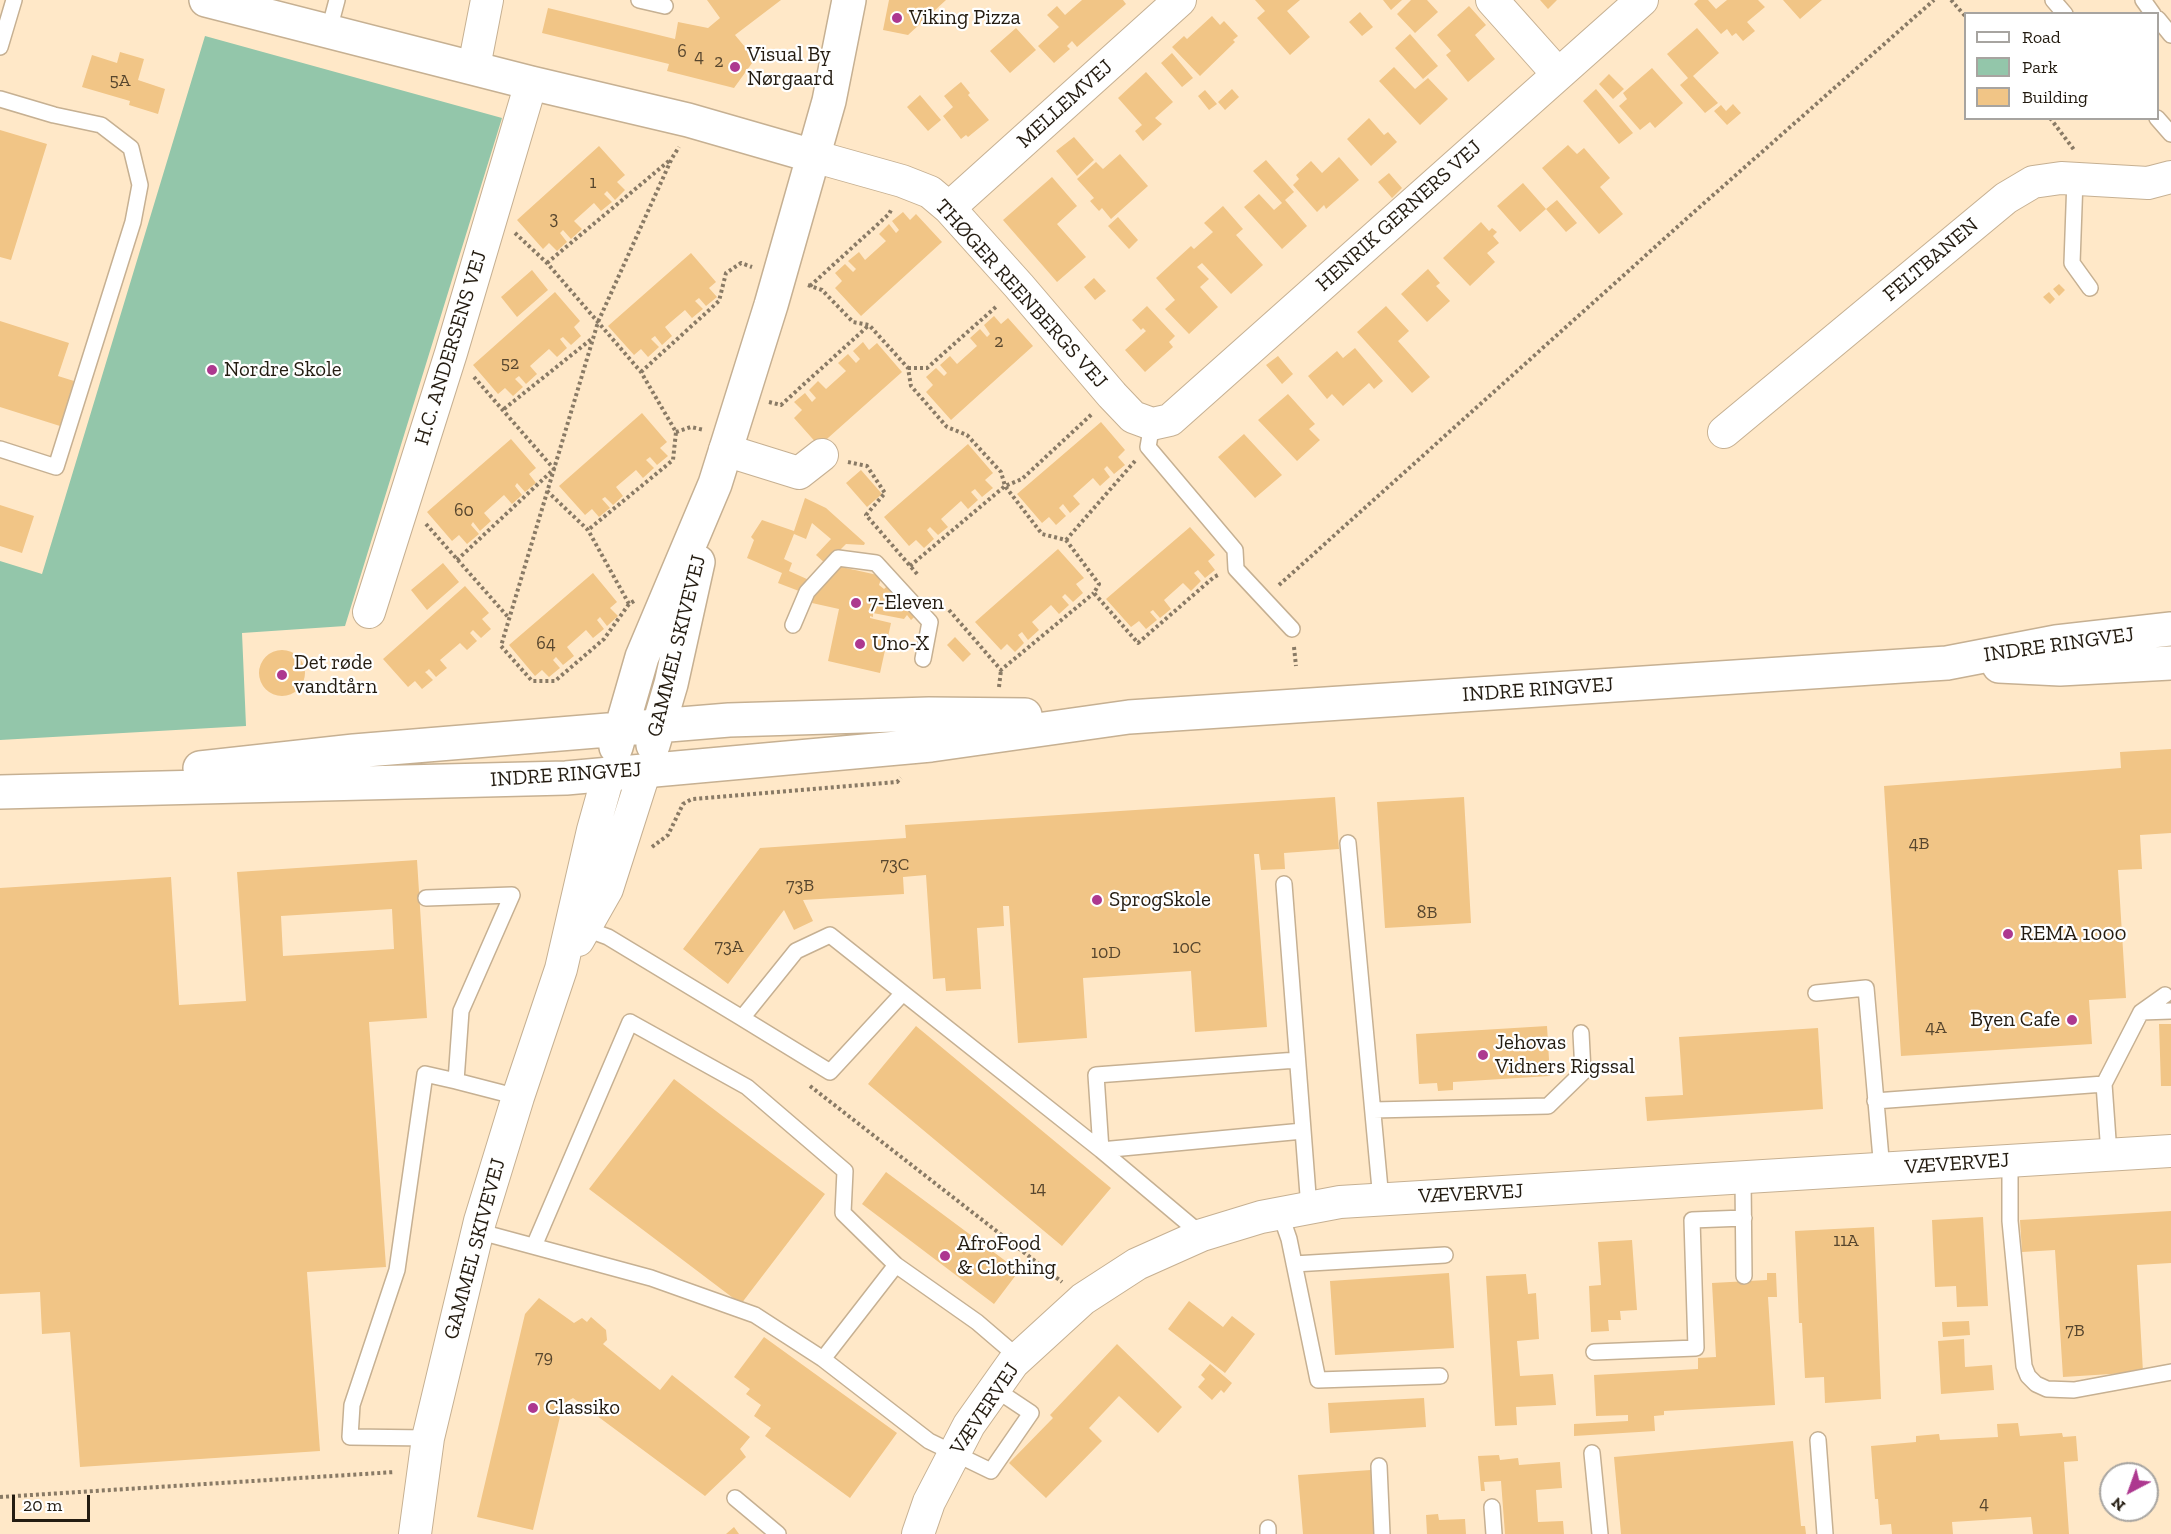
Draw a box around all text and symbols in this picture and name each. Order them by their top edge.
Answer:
place label: Viking Pizza [909,5,1021,31]
marker: Viking Pizza [890,11,904,25]
legend [1964,12,2159,120]
text: Road [2022,26,2061,48]
house number: 6 [677,41,687,63]
place label: Visual By Nørgaard [747,42,834,92]
house number: 4 [694,46,704,68]
house number: 2 [714,51,724,73]
street label: MELLEMVEJ [1012,54,1118,154]
text: Park [2022,56,2058,78]
marker: Visual By Nørgaard [728,60,742,74]
house number: 5A [110,70,130,92]
text: Building [2022,86,2088,108]
street label: HENRIK GERNERS VEJ [1311,135,1487,297]
house number: 1 [590,172,596,194]
street label: THØGER REENBERGS VEJ [929,194,1113,394]
house number: 3 [550,208,558,230]
street label: FELTBANEN [1878,213,1984,307]
street label: H.C. ANDERSENS VEJ [409,248,493,448]
house number: 2 [994,331,1004,353]
house number: 52 [501,353,519,375]
place label: Nordre Skole [224,357,342,383]
marker: Nordre Skole [205,363,219,377]
house number: 60 [454,500,474,522]
street label: GAMMEL SKIVEVEJ [642,552,712,740]
place label: 7-Eleven [868,590,944,616]
marker: 7-Eleven [849,596,863,610]
street label: INDRE RINGVEJ [1982,622,2136,668]
place label: Uno-X [872,631,929,657]
house number: 64 [536,633,556,655]
marker: Uno-X [853,637,867,651]
place label: Det røde vandtårn [294,650,377,700]
marker: Det røde vandtårn [275,668,289,682]
street label: INDRE RINGVEJ [1462,672,1614,708]
street label: INDRE RINGVEJ [490,757,642,793]
house number: 4B [1909,833,1929,855]
house number: 73C [881,854,909,876]
house number: 73B [786,875,814,897]
place label: SprogSkole [1109,887,1211,913]
marker: SprogSkole [1090,893,1104,907]
house number: 8B [1417,902,1437,924]
place label: REMA 1000 [2020,921,2127,947]
marker: REMA 1000 [2001,927,2015,941]
house number: 73A [715,936,743,958]
house number: 10C [1173,937,1201,959]
house number: 10D [1091,942,1121,964]
place label: Byen Cafe [1970,1007,2060,1033]
marker: Byen Cafe [2065,1013,2079,1027]
house number: 4A [1925,1017,1947,1039]
place label: Jehovas Vidners Rigssal [1495,1030,1635,1080]
marker: Jehovas Vidners Rigssal [1476,1048,1490,1062]
street label: VÆVERVEJ [1904,1148,2010,1180]
street label: GAMMEL SKIVEVEJ [439,1156,511,1342]
house number: 14 [1030,1178,1046,1200]
street label: VÆVERVEJ [1418,1179,1524,1209]
house number: 11A [1833,1230,1859,1252]
place label: AfroFood & Clothing [957,1231,1056,1281]
marker: AfroFood & Clothing [938,1249,952,1263]
house number: 7B [2065,1320,2085,1342]
house number: 79 [535,1347,553,1369]
street label: VÆVERVEJ [945,1358,1025,1460]
place label: Classiko [545,1395,620,1421]
marker: Classiko [526,1401,540,1415]
north arrow [2099,1462,2159,1522]
scale bar [15,1483,93,1521]
house number: 4 [1979,1493,1989,1515]
text: N [2107,1493,2129,1516]
text: 20 m [23,1494,62,1516]

